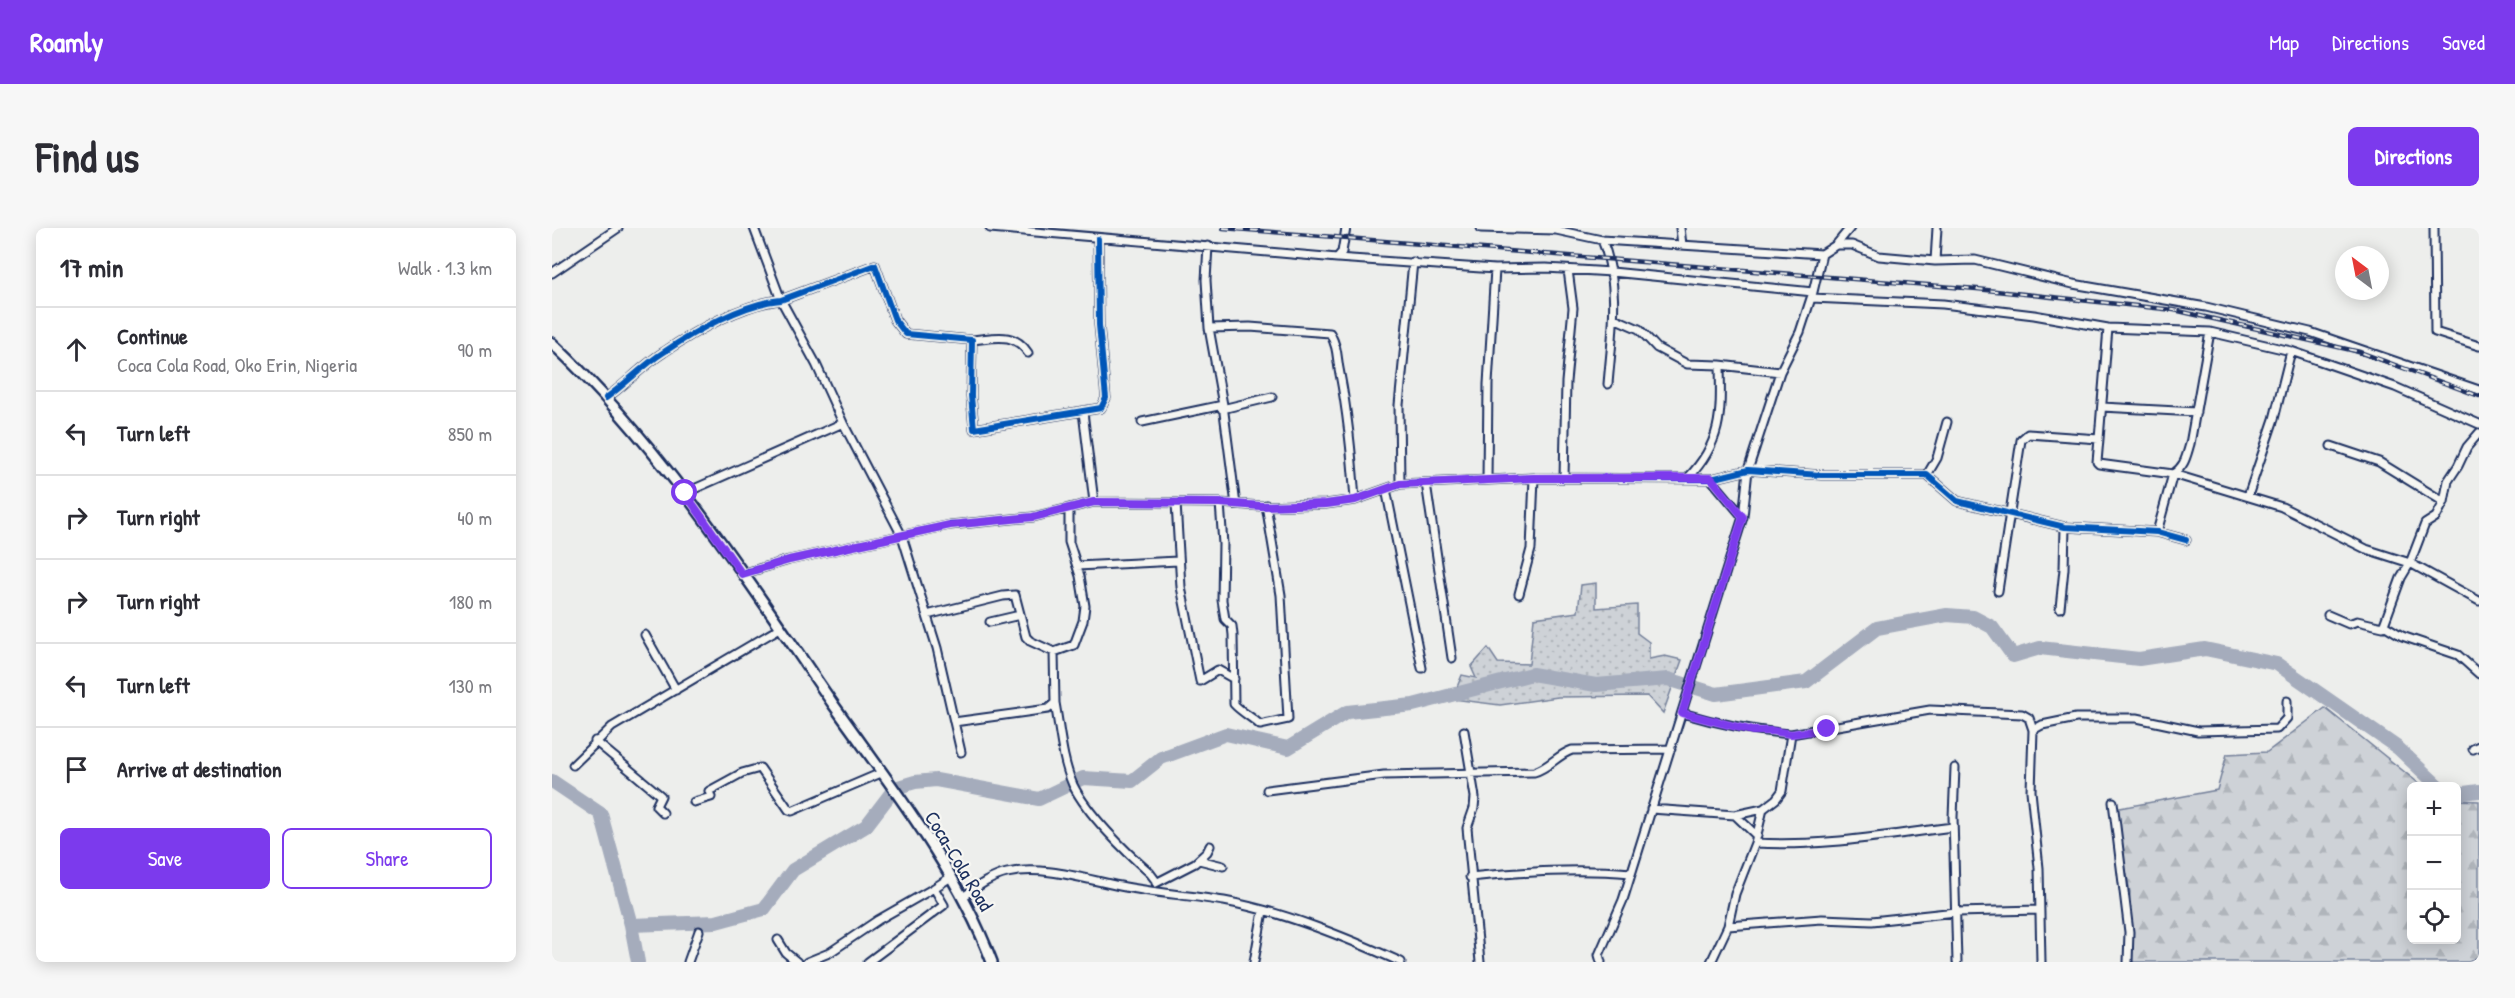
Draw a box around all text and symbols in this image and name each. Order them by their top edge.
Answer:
text: Roamly [30,23,103,61]
text: Map [2269,28,2299,57]
text: Directions [2332,28,2409,57]
text: Saved [2442,28,2485,57]
button: Directions [2348,127,2479,186]
text: Find us [36,128,139,185]
north arrow [2335,246,2389,300]
text: 17 min [60,250,124,285]
text: Walk · 1.3 km [398,254,492,281]
text: Continue [117,321,188,351]
icon: ahead [60,333,93,366]
text: 90 m [458,336,492,363]
text: Coca Cola Road, Oko Erin, Nigeria [117,351,357,378]
icon: left [60,417,93,450]
text: Turn left [117,418,190,448]
text: 850 m [448,420,492,447]
route start [671,479,697,505]
icon: right [60,501,93,534]
text: Turn right [117,502,200,532]
text: 40 m [457,504,492,531]
icon: right [60,585,93,618]
text: Turn right [117,586,200,616]
text: 180 m [449,588,492,615]
icon: left [60,669,93,702]
text: Turn left [117,670,190,700]
text: 130 m [449,672,492,699]
route end [1813,715,1839,741]
icon: arrive [60,753,93,786]
text: Arrive at destination [117,754,282,784]
map controls [2407,782,2461,944]
button: + [2407,782,2461,836]
street label: Coca-Cola Road [919,806,1000,916]
button: Save [60,828,270,889]
button: Share [282,828,492,889]
button: − [2407,836,2461,890]
button: locate [2407,890,2461,944]

